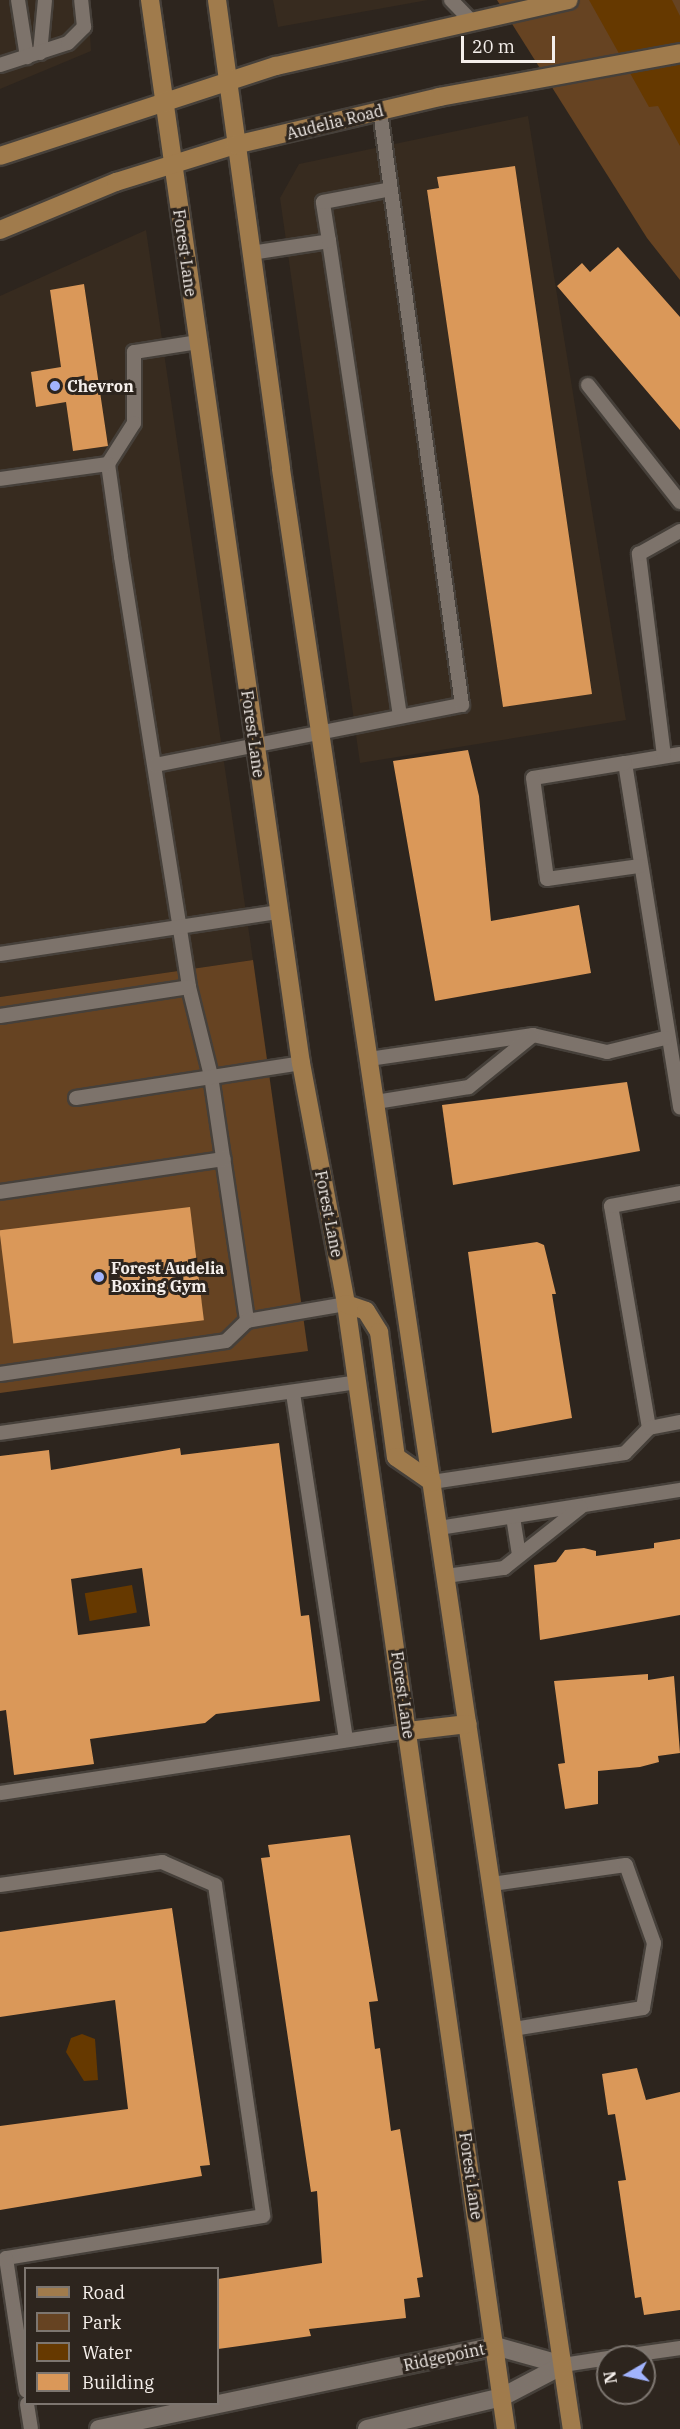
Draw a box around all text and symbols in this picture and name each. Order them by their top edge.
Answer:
scale bar [464,24,558,62]
text: 20 m [472,35,515,58]
street label: Audelia Road [284,101,386,143]
street label: Forest Lane [169,208,201,298]
place label: Chevron [67,376,134,396]
marker: Chevron [48,379,62,393]
street label: Forest Lane [237,689,269,779]
street label: Forest Lane [311,1169,347,1259]
place label: Forest Audelia Boxing Gym [111,1258,224,1296]
marker: Forest Audelia Boxing Gym [92,1270,106,1284]
street label: Forest Lane [387,1650,419,1740]
street label: Forest Lane [455,2131,487,2221]
legend [24,2267,219,2405]
text: Road [82,2281,125,2304]
text: Park [82,2311,121,2334]
street label: Ridgepoint [402,2339,486,2375]
text: Water [82,2341,132,2364]
north arrow [596,2345,656,2405]
text: N [599,2370,621,2385]
text: Building [82,2371,154,2394]

